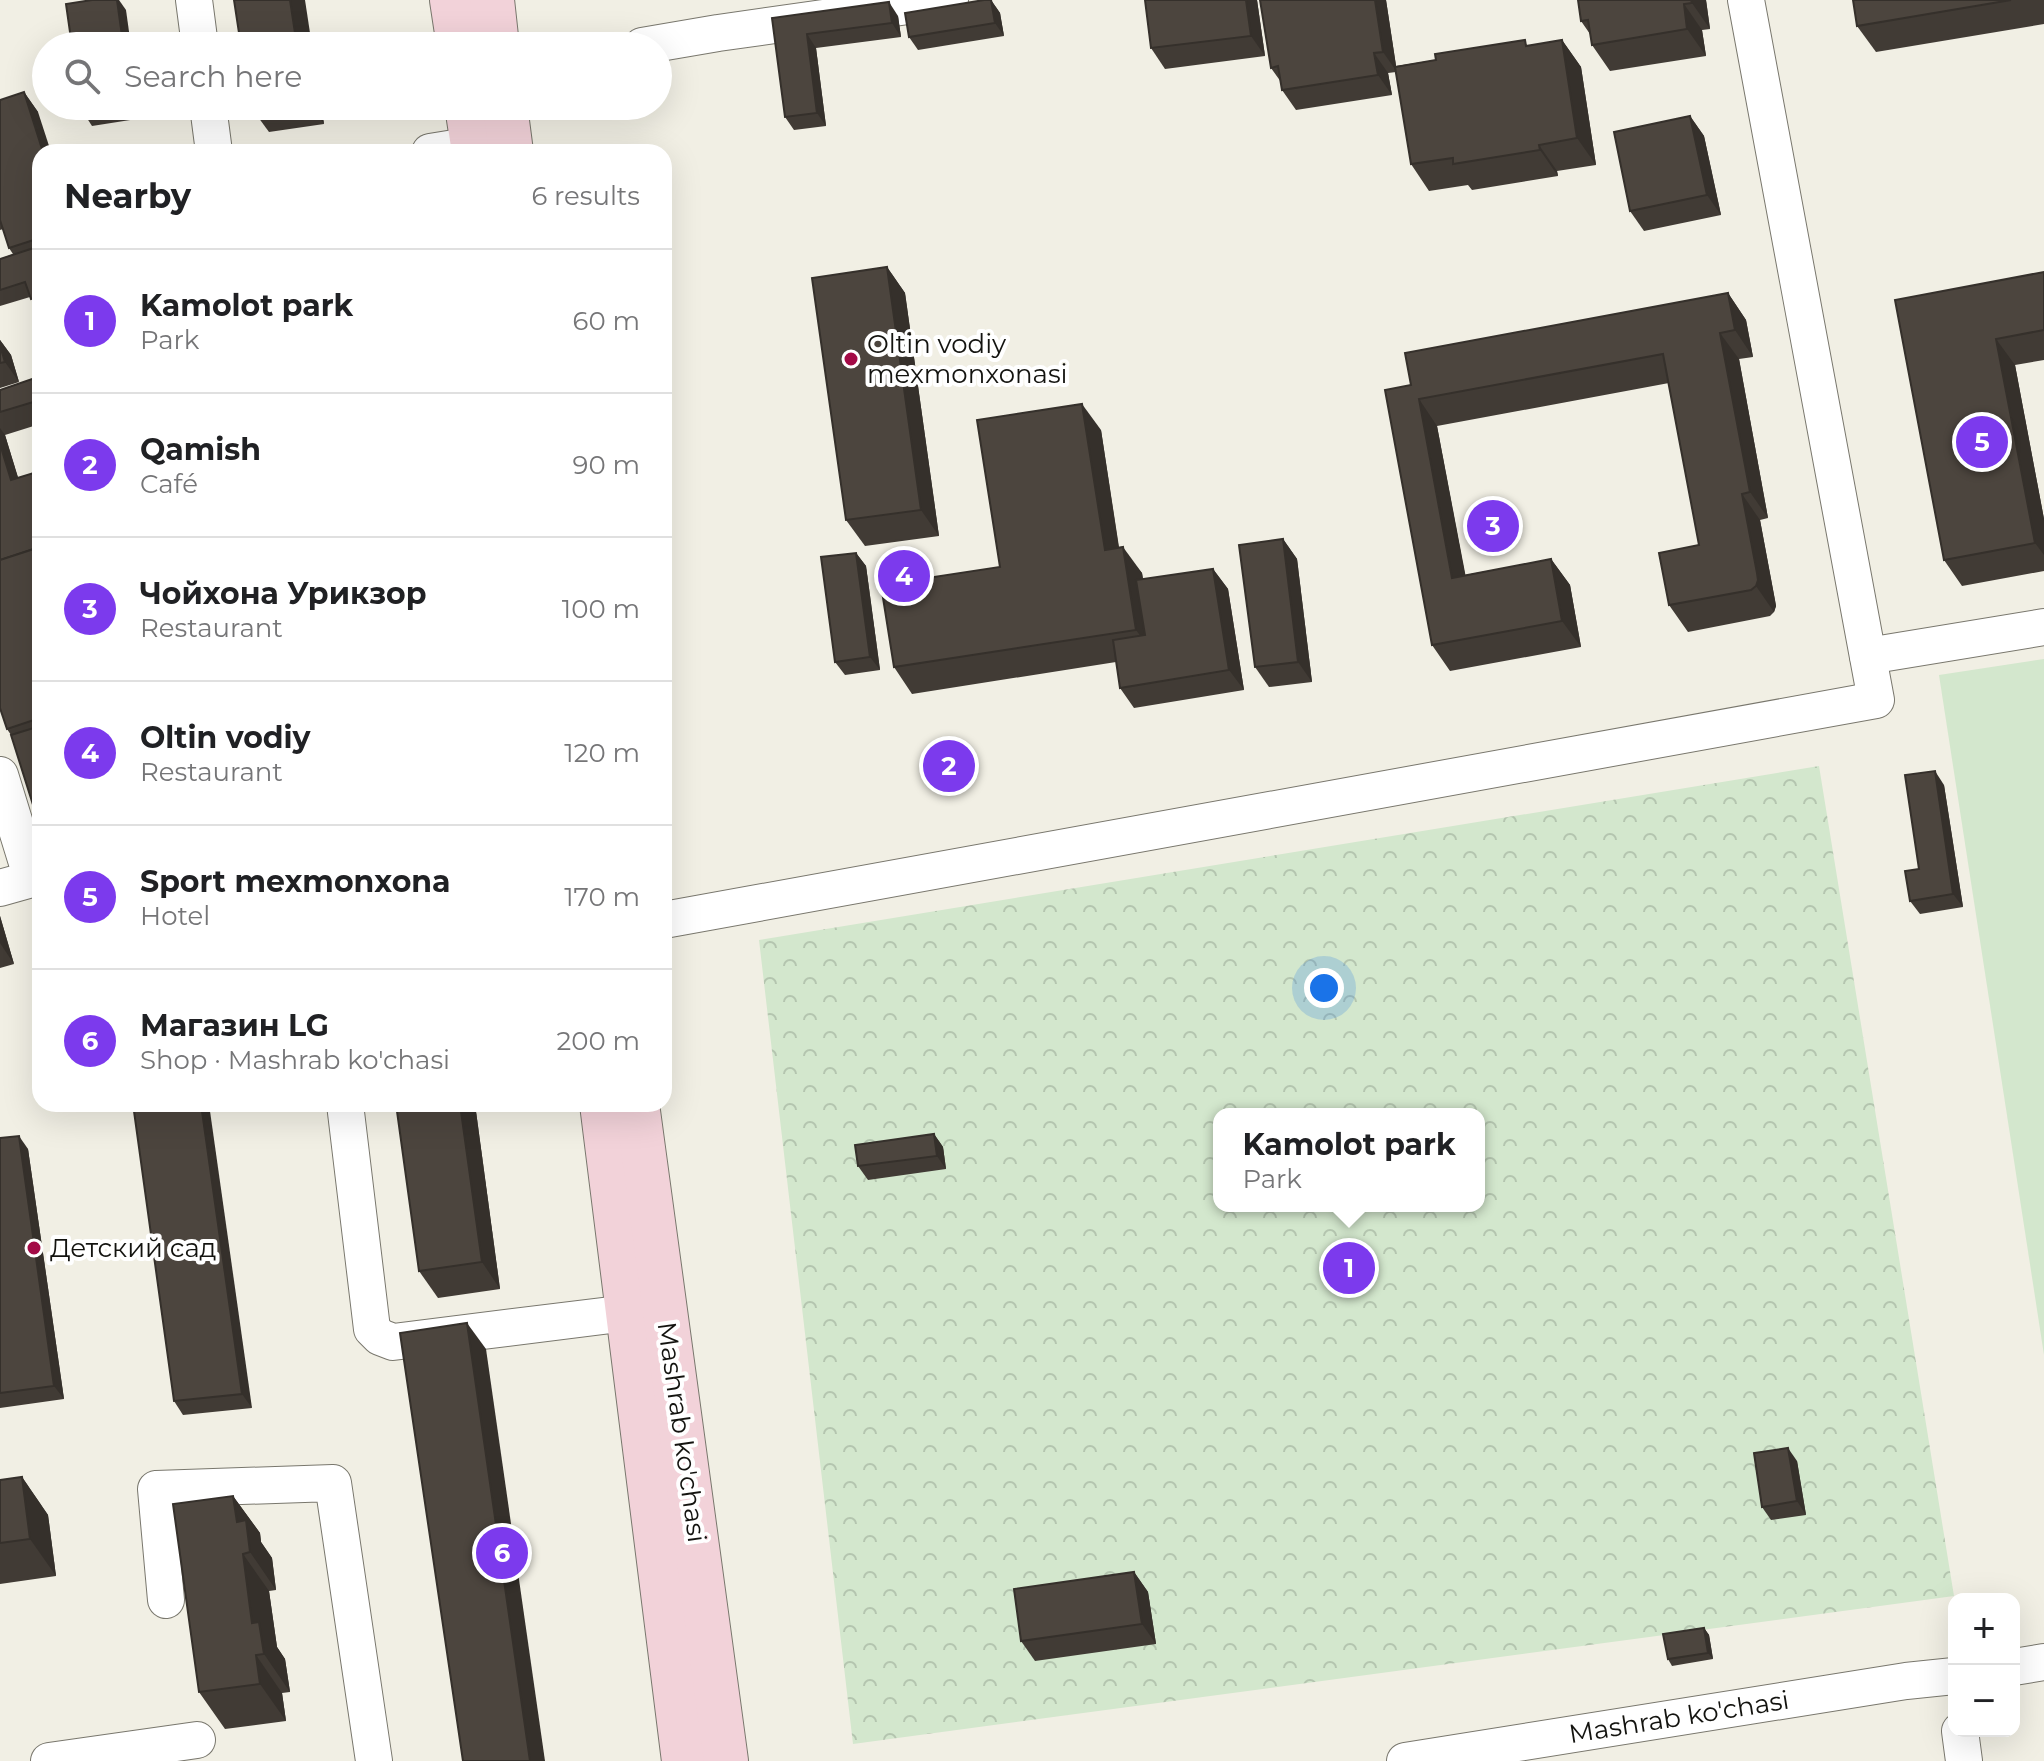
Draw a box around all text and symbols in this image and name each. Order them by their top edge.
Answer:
search box [32,32,672,120]
icon: search [60,54,104,98]
text: Search here [124,58,302,95]
text: Nearby [64,175,191,217]
text: 6 results [531,180,640,212]
text: Kamolot park [140,287,353,324]
text: 1 [85,305,95,337]
text: 60 m [573,305,640,337]
text: Park [140,324,199,356]
place label: Oltin vodiy mexmonxonasi [867,328,1068,390]
marker: Oltin vodiy mexmonxonasi [842,350,860,368]
pin: 5 [1956,412,2008,472]
text: Qamish [140,431,261,468]
text: 2 [82,449,98,481]
text: 90 m [573,449,640,481]
text: Café [140,468,198,500]
pin: 3 [1467,496,1519,556]
pin: 4 [878,546,930,606]
text: Чойхона Урикзор [140,575,427,612]
text: 3 [82,593,98,625]
text: 100 m [562,593,640,625]
text: Restaurant [140,612,283,644]
text: Oltin vodiy [140,719,311,756]
pin: 2 [923,736,975,796]
text: 4 [81,737,99,769]
text: 120 m [564,737,640,769]
text: Restaurant [140,756,283,788]
text: Sport mexmonxona [140,863,451,900]
text: 5 [82,881,98,913]
text: 170 m [564,881,640,913]
text: Hotel [140,900,210,932]
your location [1304,968,1344,1008]
text: Магазин LG [140,1007,329,1044]
text: 6 [82,1025,98,1057]
text: 200 m [556,1025,640,1057]
text: Shop · Mashrab ko'chasi [140,1044,450,1076]
popup [1213,1108,1485,1212]
text: Kamolot park [1242,1126,1456,1163]
text: Park [1242,1163,1302,1195]
place label: Детский сад [50,1232,216,1264]
pin: 1 [1323,1238,1375,1298]
marker: Детский сад [25,1239,43,1257]
street label: Mashrab ko'chasi [651,1320,713,1544]
pin: 6 [476,1523,528,1583]
map controls [1948,1593,2020,1737]
button: + [1948,1593,2020,1665]
button: − [1948,1665,2020,1737]
street label: Mashrab ko'chasi [1567,1684,1791,1750]

